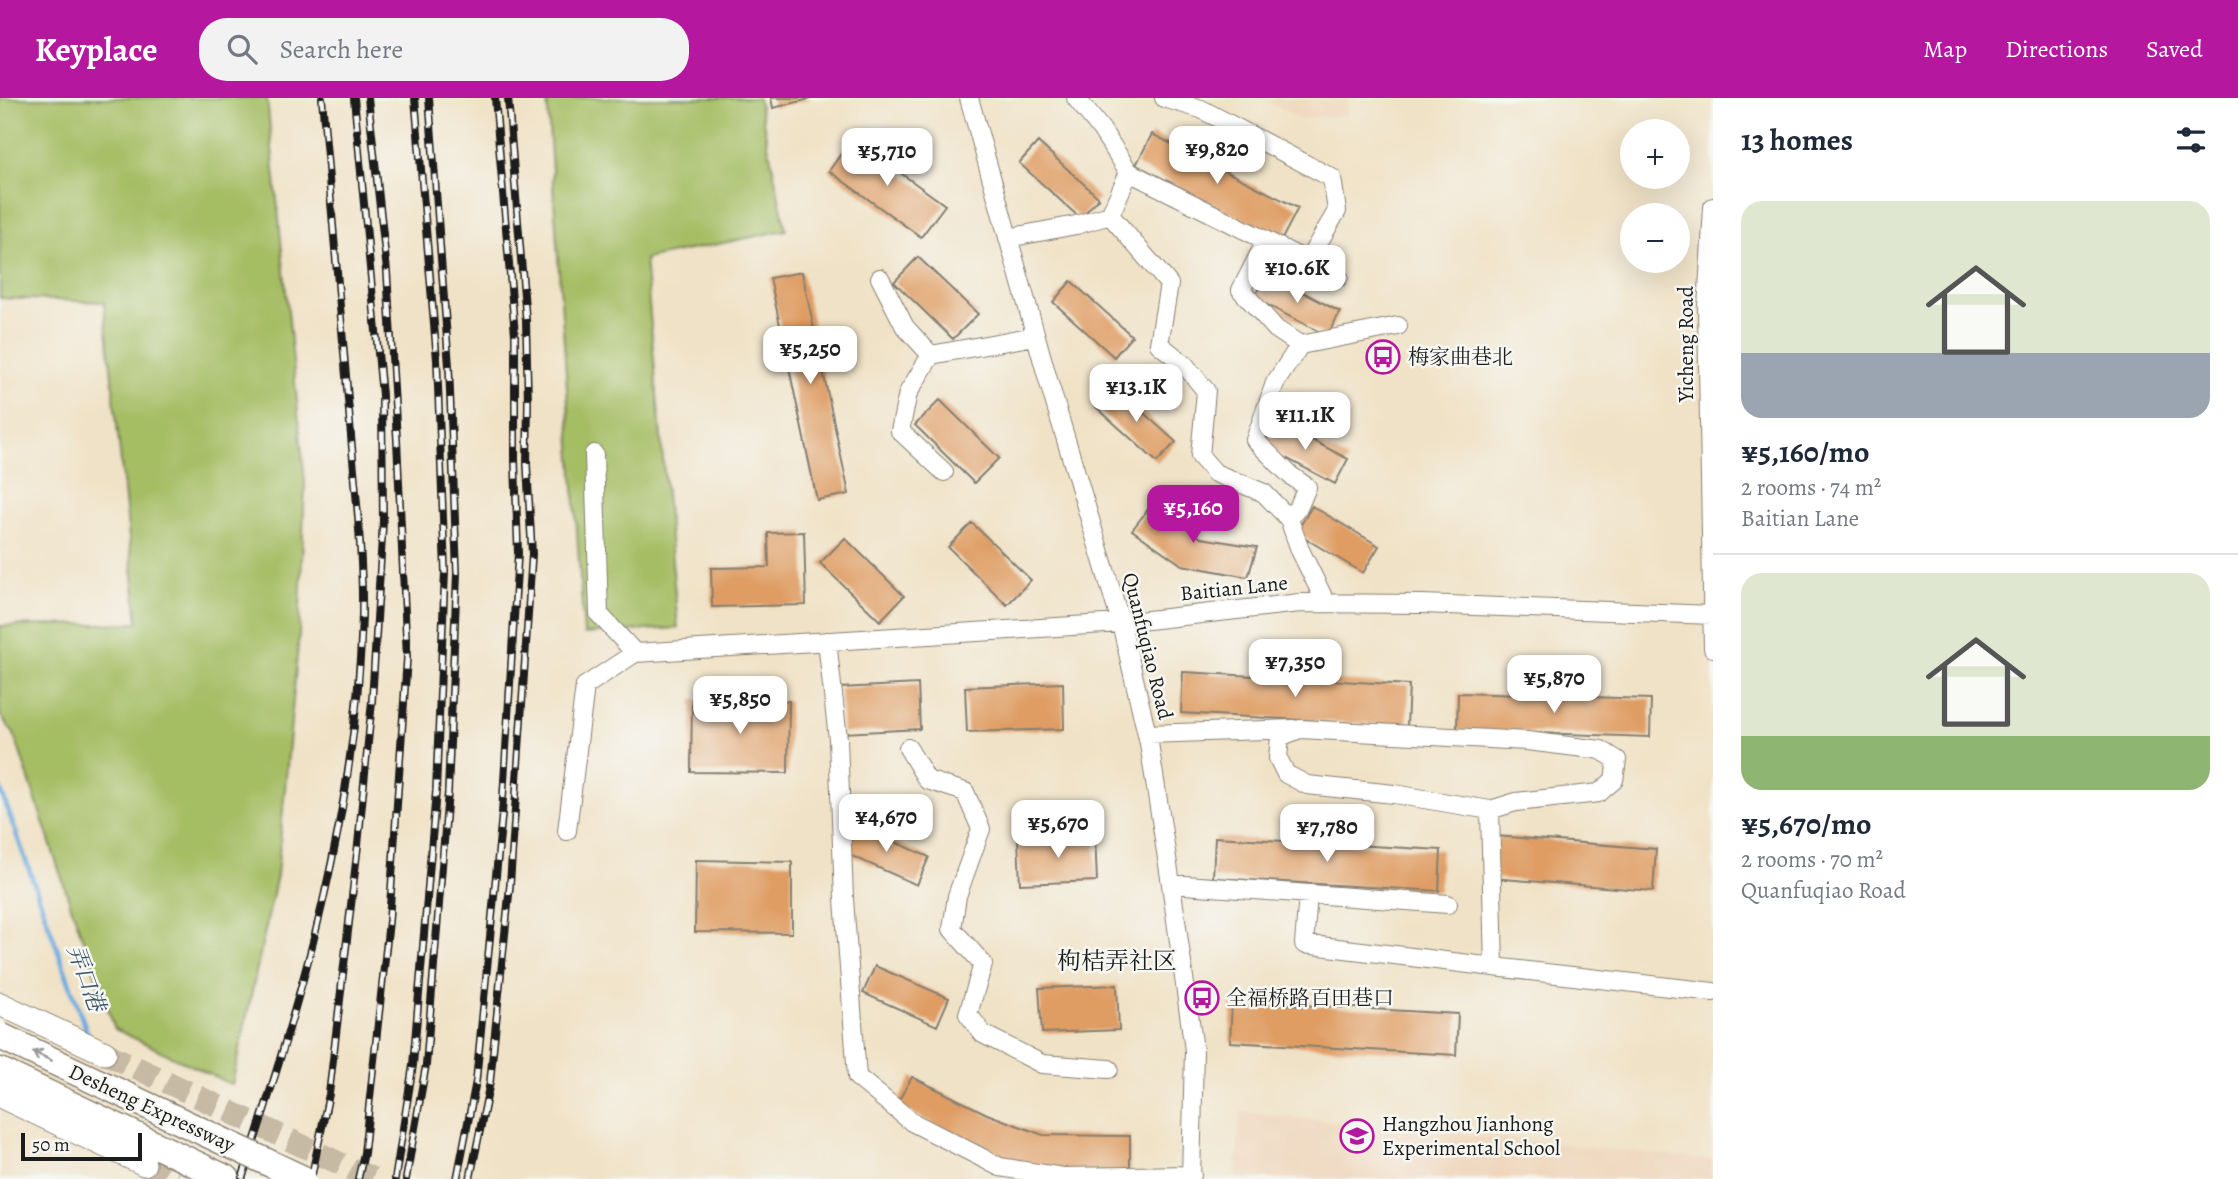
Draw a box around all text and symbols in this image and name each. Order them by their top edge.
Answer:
search box [199,18,689,81]
text: Keyplace [35,27,157,72]
icon: search [223,30,261,68]
text: Search here [279,32,403,67]
text: Map [1923,33,1967,65]
text: Directions [2005,33,2108,65]
text: Saved [2146,33,2203,65]
map controls [1620,119,1690,273]
button: + [1620,119,1690,189]
text: 13 homes [1741,120,1853,160]
icon: filters [2172,121,2210,159]
pin: ¥9,820 [1160,126,1274,186]
pin: ¥5,710 [830,129,944,188]
text: ¥9,820 [1185,133,1249,164]
text: ¥5,710 [858,135,916,166]
button: − [1620,203,1690,273]
pin: ¥10.6K [1240,246,1354,305]
icon: home [1913,247,2039,373]
text: ¥10.6K [1264,252,1330,283]
street label: Yicheng Road [1672,285,1700,403]
pin: ¥5,250 [753,327,867,386]
text: ¥5,250 [779,333,841,364]
bus stop icon: 梅家曲巷北 [1364,338,1402,376]
place label: 梅家曲巷北 [1408,343,1513,371]
pin: ¥13.1K [1079,364,1193,424]
text: ¥13.1K [1106,371,1167,402]
pin: ¥11.1K [1248,392,1362,452]
text: ¥11.1K [1275,399,1335,430]
text: ¥5,160/mo [1741,432,1869,472]
text: 2 rooms · 74 m² [1741,472,1881,503]
pin: ¥5,160 [1136,486,1250,545]
text: ¥5,160 [1163,492,1223,523]
text: Baitian Lane [1741,503,1859,534]
street label: Baitian Lane [1179,568,1289,608]
street label: Quanfuqiao Road [1116,570,1180,723]
icon: home [1913,619,2039,745]
pin: ¥7,350 [1238,640,1352,699]
text: ¥7,350 [1265,646,1325,677]
pin: ¥5,870 [1497,656,1611,715]
text: ¥5,870 [1523,662,1585,693]
pin: ¥5,850 [683,676,797,736]
text: ¥5,850 [709,683,771,714]
pin: ¥4,670 [829,794,943,854]
pin: ¥5,670 [1001,800,1115,860]
text: ¥4,670 [855,801,917,832]
pin: ¥7,780 [1270,804,1384,864]
text: ¥5,670/mo [1741,804,1872,844]
text: ¥5,670 [1027,807,1089,838]
text: ¥7,780 [1296,811,1358,842]
text: 2 rooms · 70 m² [1741,844,1883,875]
text: Quanfuqiao Road [1741,875,1906,906]
water label: 弄口港 [60,940,113,1019]
district label: 枸桔弄社区 [1057,945,1177,977]
bus stop icon: 全福桥路百田巷口 [1183,979,1221,1017]
place label: 全福桥路百田巷口 [1226,984,1394,1012]
one-way arrow [32,1049,53,1062]
street label: Desheng Expressway [64,1057,240,1159]
place label: Hangzhou Jianhong Experimental School [1382,1110,1560,1162]
school or university icon: Hangzhou Jianhong Experimental School [1338,1117,1376,1155]
scale bar [21,1130,142,1162]
text: 50 m [32,1132,70,1158]

